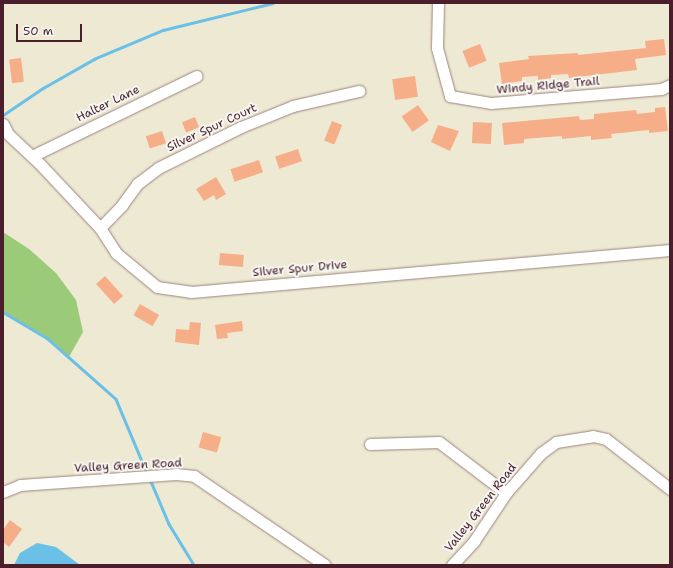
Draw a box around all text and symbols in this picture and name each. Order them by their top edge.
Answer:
scale bar [18,16,84,42]
text: 50 m [23,23,53,39]
street label: Windy Ridge Trail [496,74,600,98]
street label: Halter Lane [74,82,142,126]
street label: Silver Spur Court [165,101,259,155]
street label: Silver Spur Drive [252,258,348,280]
street label: Valley Green Road [74,456,182,476]
street label: Valley Green Road [442,461,520,555]

